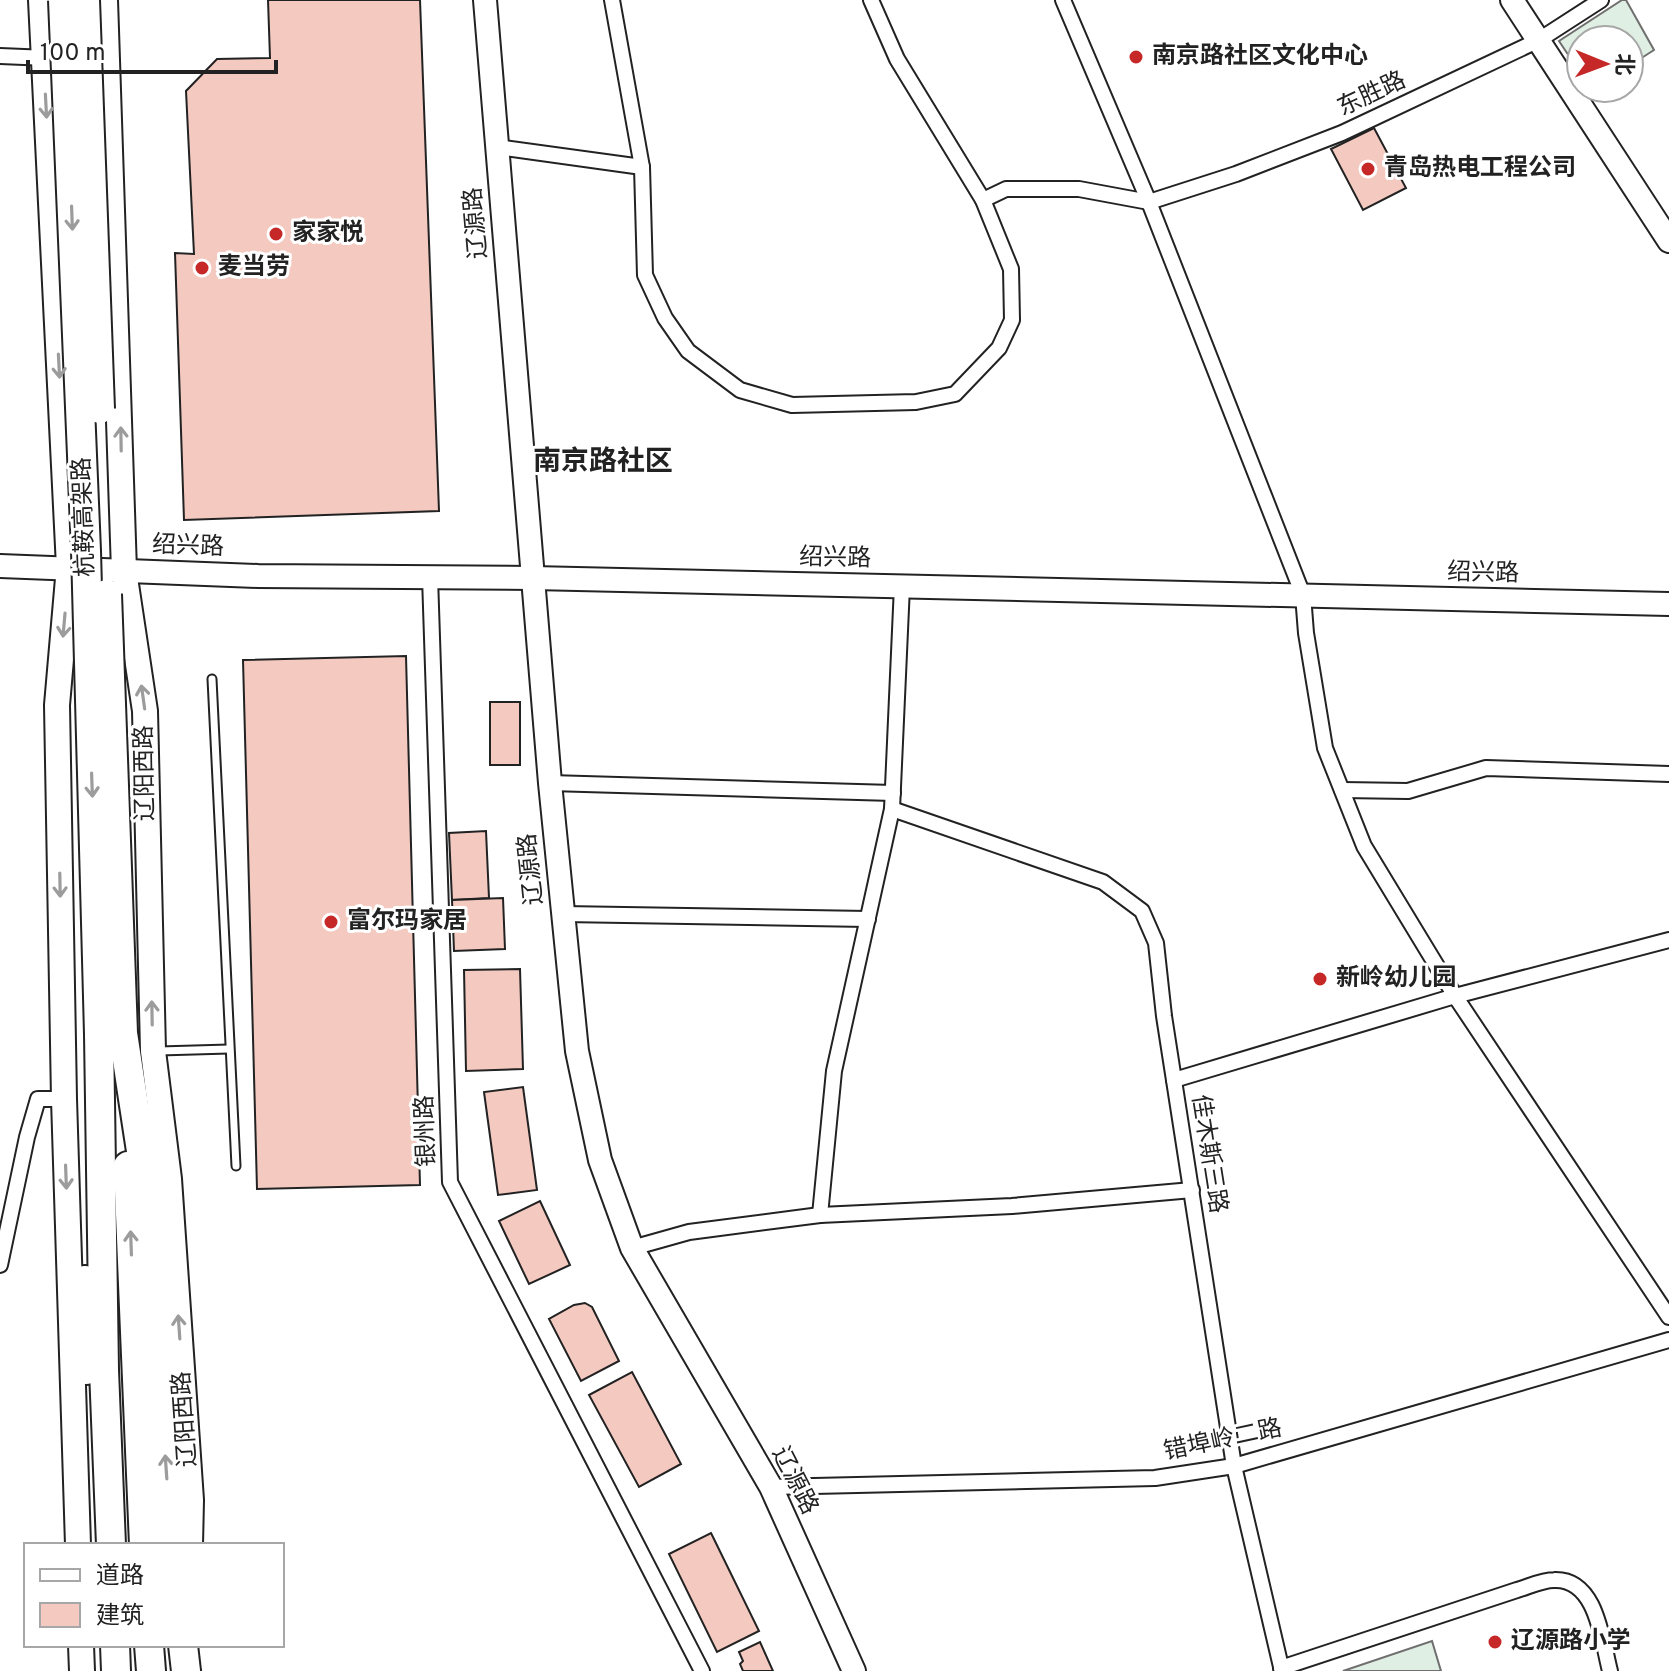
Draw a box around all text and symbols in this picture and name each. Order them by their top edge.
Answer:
scale bar [28,24,276,74]
north arrow [1565,24,1645,104]
text: 100 m [40,39,106,69]
place label: 南京路社区文化中心 [1152,42,1368,72]
marker: 南京路社区文化中心 [1127,48,1145,66]
text: 北 [1609,53,1636,76]
street label: 东胜路 [1333,66,1411,124]
one-way arrow [39,92,54,119]
place label: 青岛热电工程公司 [1384,154,1576,184]
marker: 青岛热电工程公司 [1359,160,1377,178]
street label: 辽源路 [459,186,495,260]
one-way arrow [65,204,80,231]
place label: 家家悦 [292,219,364,249]
marker: 家家悦 [267,225,285,243]
place label: 麦当劳 [218,253,290,283]
marker: 麦当劳 [193,259,211,277]
one-way arrow [51,352,66,379]
one-way arrow [113,426,128,453]
district label: 南京路社区 [533,445,673,481]
street label: 杭鞍高架路 [68,457,102,577]
street label: 绍兴路 [151,531,225,563]
street label: 绍兴路 [799,543,871,575]
street label: 绍兴路 [1447,558,1519,590]
one-way arrow [56,611,71,638]
one-way arrow [135,685,150,710]
street label: 辽阳西路 [130,725,162,821]
one-way arrow [85,771,100,798]
street label: 辽源路 [513,832,551,906]
one-way arrow [52,871,68,898]
place label: 富尔玛家居 [347,907,467,937]
marker: 富尔玛家居 [322,913,340,931]
place label: 新岭幼儿园 [1336,964,1456,994]
marker: 新岭幼儿园 [1311,970,1329,988]
one-way arrow [144,1000,160,1027]
street label: 佳木斯三路 [1184,1092,1232,1216]
street label: 银州路 [411,1094,443,1168]
one-way arrow [59,1163,74,1190]
one-way arrow [123,1230,138,1257]
one-way arrow [171,1314,186,1341]
street label: 辽阳西路 [168,1370,204,1468]
street label: 错埠岭二路 [1161,1414,1285,1468]
street label: 辽源路 [764,1442,824,1520]
one-way arrow [158,1454,173,1481]
legend [24,1543,284,1647]
text: 道路 [96,1562,144,1592]
text: 建筑 [96,1602,144,1632]
place label: 辽源路小学 [1511,1627,1631,1657]
marker: 辽源路小学 [1486,1633,1504,1651]

